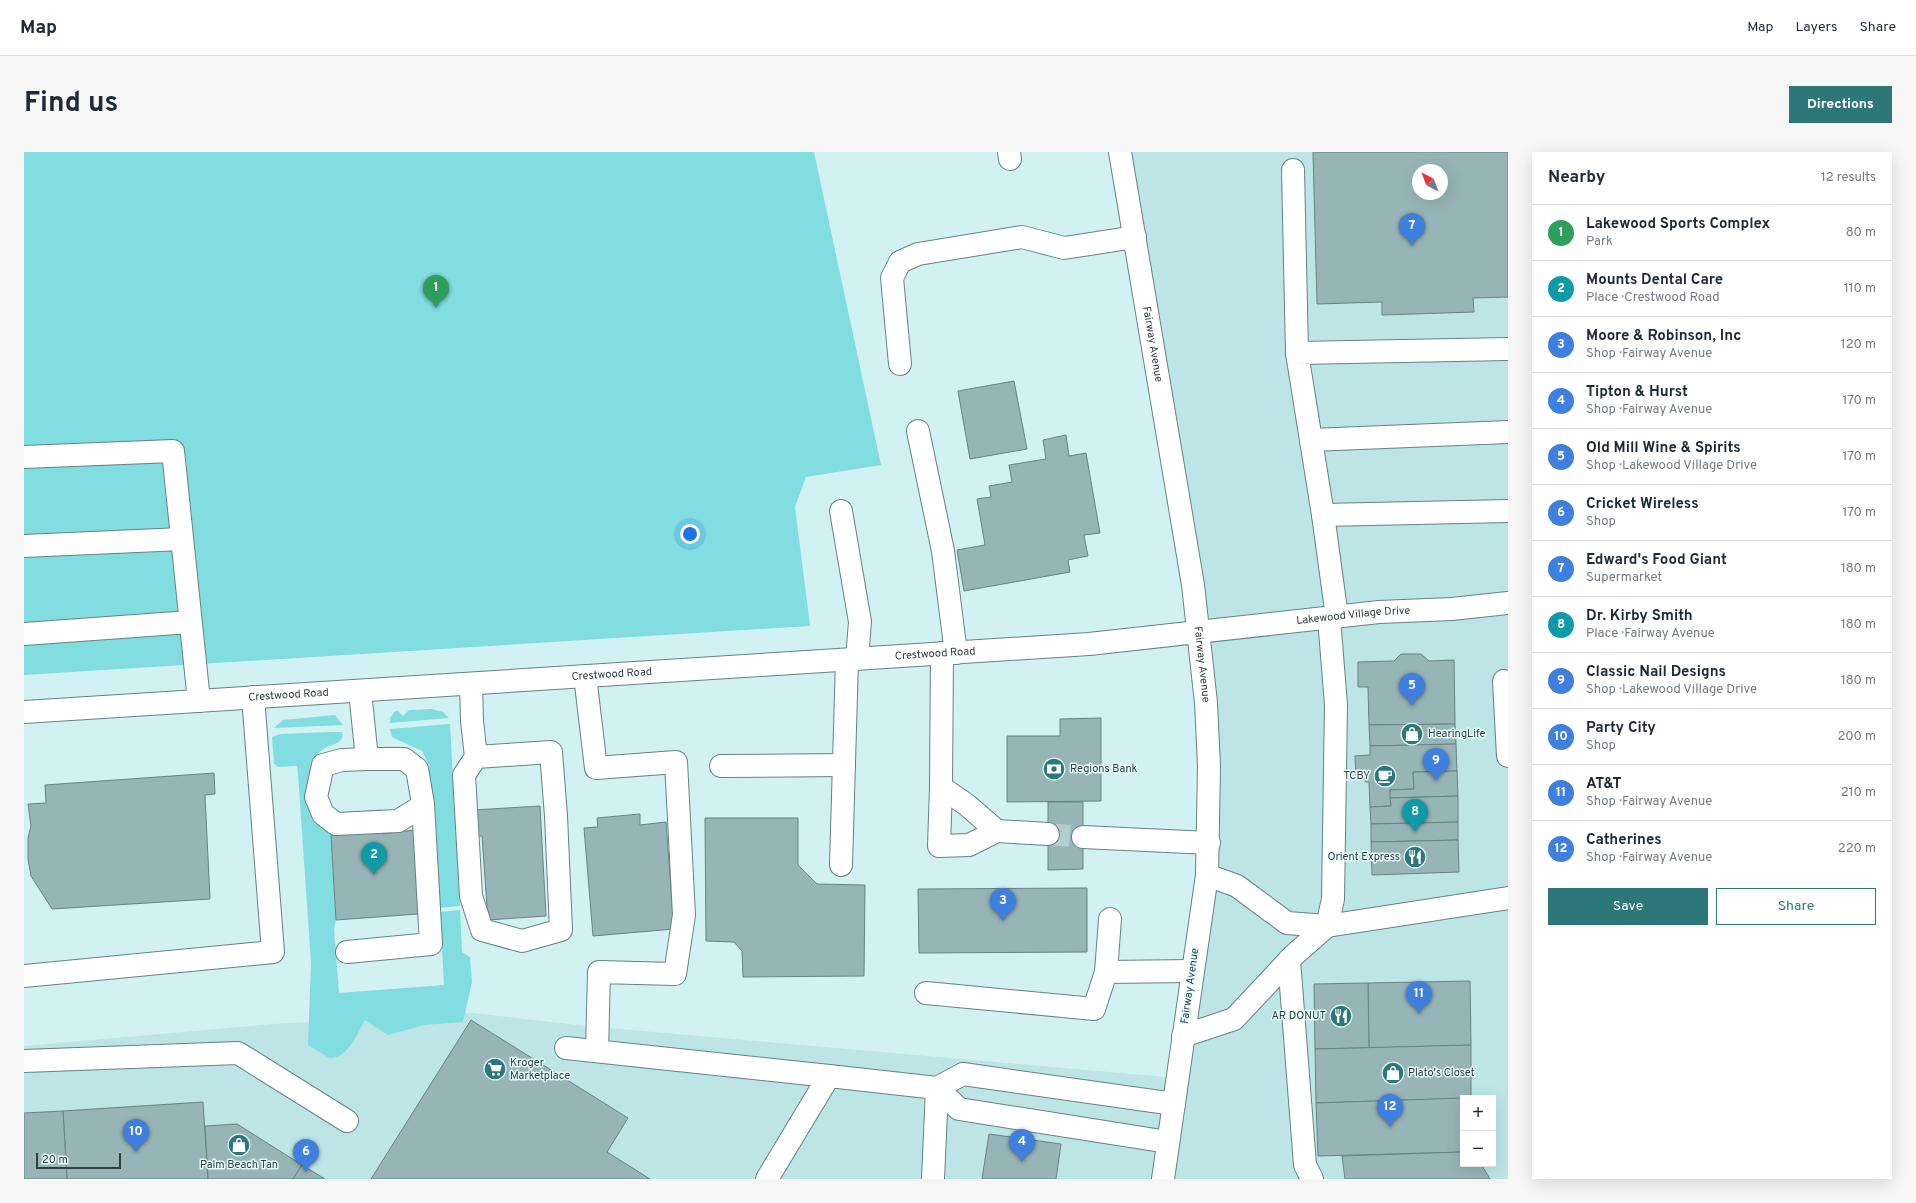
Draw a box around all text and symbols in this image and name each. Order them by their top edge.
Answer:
text: Map [20,16,57,40]
text: Map [1747,19,1773,36]
text: Layers [1795,19,1837,36]
text: Share [1859,19,1896,36]
text: Find us [24,86,118,122]
button: Directions [1789,86,1892,123]
north arrow [1412,164,1448,200]
text: Nearby [1548,167,1605,189]
text: 12 results [1821,170,1876,186]
pin: 7 [1399,213,1425,246]
text: Lakewood Sports Complex [1586,215,1770,234]
text: 1 [1558,225,1564,241]
text: 80 m [1846,225,1876,241]
text: Park [1586,234,1613,250]
text: Mounts Dental Care [1586,271,1723,290]
pin: 1 [423,275,449,308]
text: 2 [1557,281,1565,297]
text: 110 m [1844,281,1876,297]
text: Place · Crestwood Road [1586,290,1720,306]
street label: Fairway Avenue [1139,305,1166,383]
text: Moore & Robinson, Inc [1586,327,1741,346]
text: 3 [1557,337,1565,353]
text: 120 m [1841,337,1876,353]
text: Shop · Fairway Avenue [1586,346,1712,362]
text: Tipton & Hurst [1586,383,1688,402]
text: 4 [1557,393,1565,409]
text: 170 m [1842,393,1876,409]
text: Shop · Fairway Avenue [1586,402,1712,418]
text: Old Mill Wine & Spirits [1586,439,1741,458]
text: 5 [1557,449,1565,465]
text: 170 m [1842,449,1876,465]
text: Shop · Lakewood Village Drive [1586,458,1757,474]
text: Cricket Wireless [1586,495,1699,514]
text: 6 [1557,505,1565,521]
text: 170 m [1842,505,1876,521]
text: Shop [1586,514,1616,530]
your location [680,524,700,544]
text: Edward's Food Giant [1586,551,1727,570]
text: 7 [1558,561,1564,577]
text: 180 m [1841,561,1876,577]
text: Supermarket [1586,570,1662,586]
street label: Lakewood Village Drive [1296,604,1411,628]
text: Dr. Kirby Smith [1586,607,1693,626]
text: 8 [1557,617,1565,633]
text: 180 m [1841,617,1876,633]
street label: Fairway Avenue [1191,626,1213,703]
text: Place · Fairway Avenue [1586,626,1715,642]
street label: Crestwood Road [894,644,976,663]
text: Classic Nail Designs [1586,663,1726,682]
street label: Crestwood Road [571,665,653,684]
pin: 5 [1399,673,1425,706]
text: 9 [1557,673,1565,689]
text: 180 m [1841,673,1876,689]
text: Shop · Lakewood Village Drive [1586,682,1757,698]
street label: Crestwood Road [248,686,329,705]
text: Party City [1586,719,1656,738]
shop icon: HearingLife [1399,721,1425,747]
place label: HearingLife [1428,727,1485,741]
text: 10 [1554,729,1568,745]
text: 200 m [1837,729,1876,745]
text: Shop [1586,738,1616,754]
pin: 9 [1423,748,1449,781]
bank icon: Regions Bank [1041,756,1067,782]
place label: Regions Bank [1070,762,1138,776]
cafe icon: TCBY [1372,763,1398,789]
place label: TCBY [1343,769,1370,783]
text: AT&T [1586,775,1621,794]
text: 11 [1556,785,1566,801]
text: 210 m [1841,785,1876,801]
text: Shop · Fairway Avenue [1586,794,1712,810]
pin: 8 [1402,799,1428,832]
text: Catherines [1586,831,1662,850]
text: 12 [1554,841,1568,857]
text: 220 m [1838,841,1876,857]
pin: 2 [361,842,387,875]
restaurant icon: Orient Express [1402,844,1428,870]
place label: Orient Express [1327,850,1400,864]
text: Shop · Fairway Avenue [1586,850,1712,866]
pin: 3 [990,888,1016,921]
button: Save [1548,888,1708,925]
button: Share [1716,888,1876,925]
street label: Fairway Avenue [1178,947,1202,1025]
pin: 11 [1406,981,1432,1014]
restaurant icon: AR DONUT [1328,1003,1354,1029]
place label: AR DONUT [1272,1009,1326,1023]
supermarket icon: Kroger Marketplace [482,1056,508,1082]
place label: Kroger Marketplace [510,1056,570,1083]
shop icon: Plato's Closet [1380,1060,1406,1086]
place label: Plato's Closet [1408,1066,1475,1080]
pin: 12 [1377,1094,1403,1127]
map controls [1460,1095,1496,1167]
button: + [1460,1095,1496,1131]
pin: 10 [123,1119,149,1152]
pin: 4 [1009,1129,1035,1162]
button: − [1460,1131,1496,1167]
shop icon: Palm Beach Tan [226,1132,252,1158]
pin: 6 [293,1139,319,1172]
scale bar [36,1151,121,1170]
text: 20 m [42,1153,68,1167]
place label: Palm Beach Tan [200,1158,278,1172]

